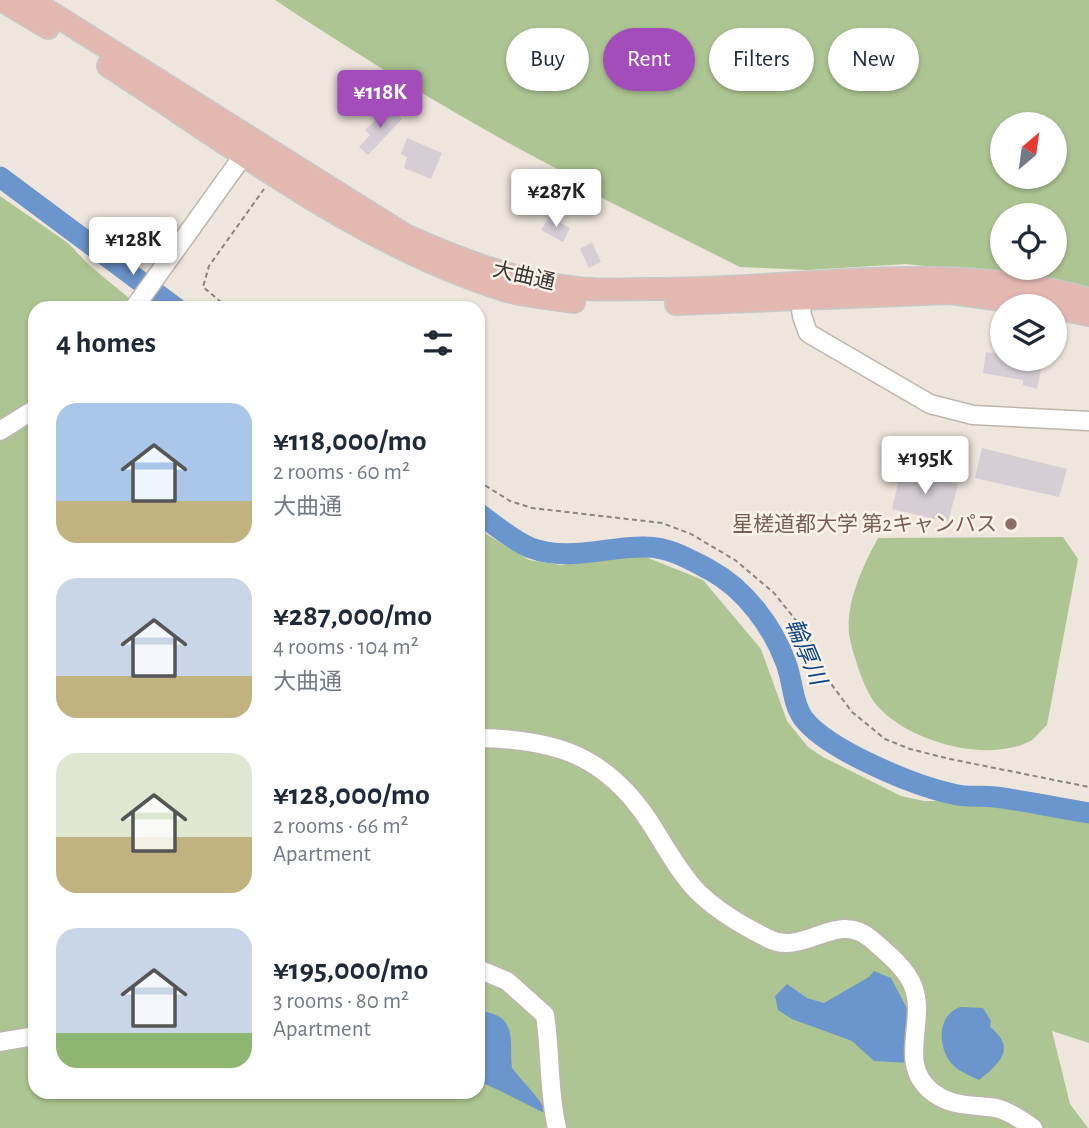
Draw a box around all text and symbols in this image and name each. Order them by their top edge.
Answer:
chip: Buy [506,28,589,91]
chip: Rent [603,28,695,91]
chip: Filters [709,28,814,91]
chip: New [828,28,919,91]
pin: ¥118K [331,71,429,130]
text: ¥118K [353,81,407,104]
north arrow [990,112,1068,189]
map controls [990,112,1067,371]
pin: ¥287K [507,170,605,229]
text: ¥287K [527,180,585,203]
button: locate [990,203,1067,280]
pin: ¥128K [84,218,182,277]
text: ¥128K [105,228,161,251]
street label: 大曲通 [491,258,557,293]
button: layers [990,294,1067,371]
icon: filters [419,324,457,362]
text: 4 homes [56,328,156,358]
text: ¥118,000/mo [273,426,426,456]
icon: home [112,431,196,515]
pin: ¥195K [876,436,974,496]
text: ¥195K [898,447,952,470]
text: 2 rooms · 60 m² [273,461,410,484]
text: 大曲通 [273,496,342,519]
place label: 星槎道都大学 第2キャンパス [732,513,997,535]
marker: 星槎道都大学 第2キャンパス [1003,516,1019,532]
text: ¥287,000/mo [273,601,432,631]
icon: home [112,606,196,690]
water label: 輪厚川 [781,615,832,691]
text: 4 rooms · 104 m² [273,636,419,659]
text: 大曲通 [273,671,342,694]
text: ¥128,000/mo [273,780,430,810]
icon: home [112,781,196,865]
text: 2 rooms · 66 m² [273,815,409,838]
text: Apartment [273,843,371,866]
text: ¥195,000/mo [273,955,428,985]
icon: home [112,956,196,1040]
text: 3 rooms · 80 m² [273,990,409,1013]
text: Apartment [273,1018,371,1041]

